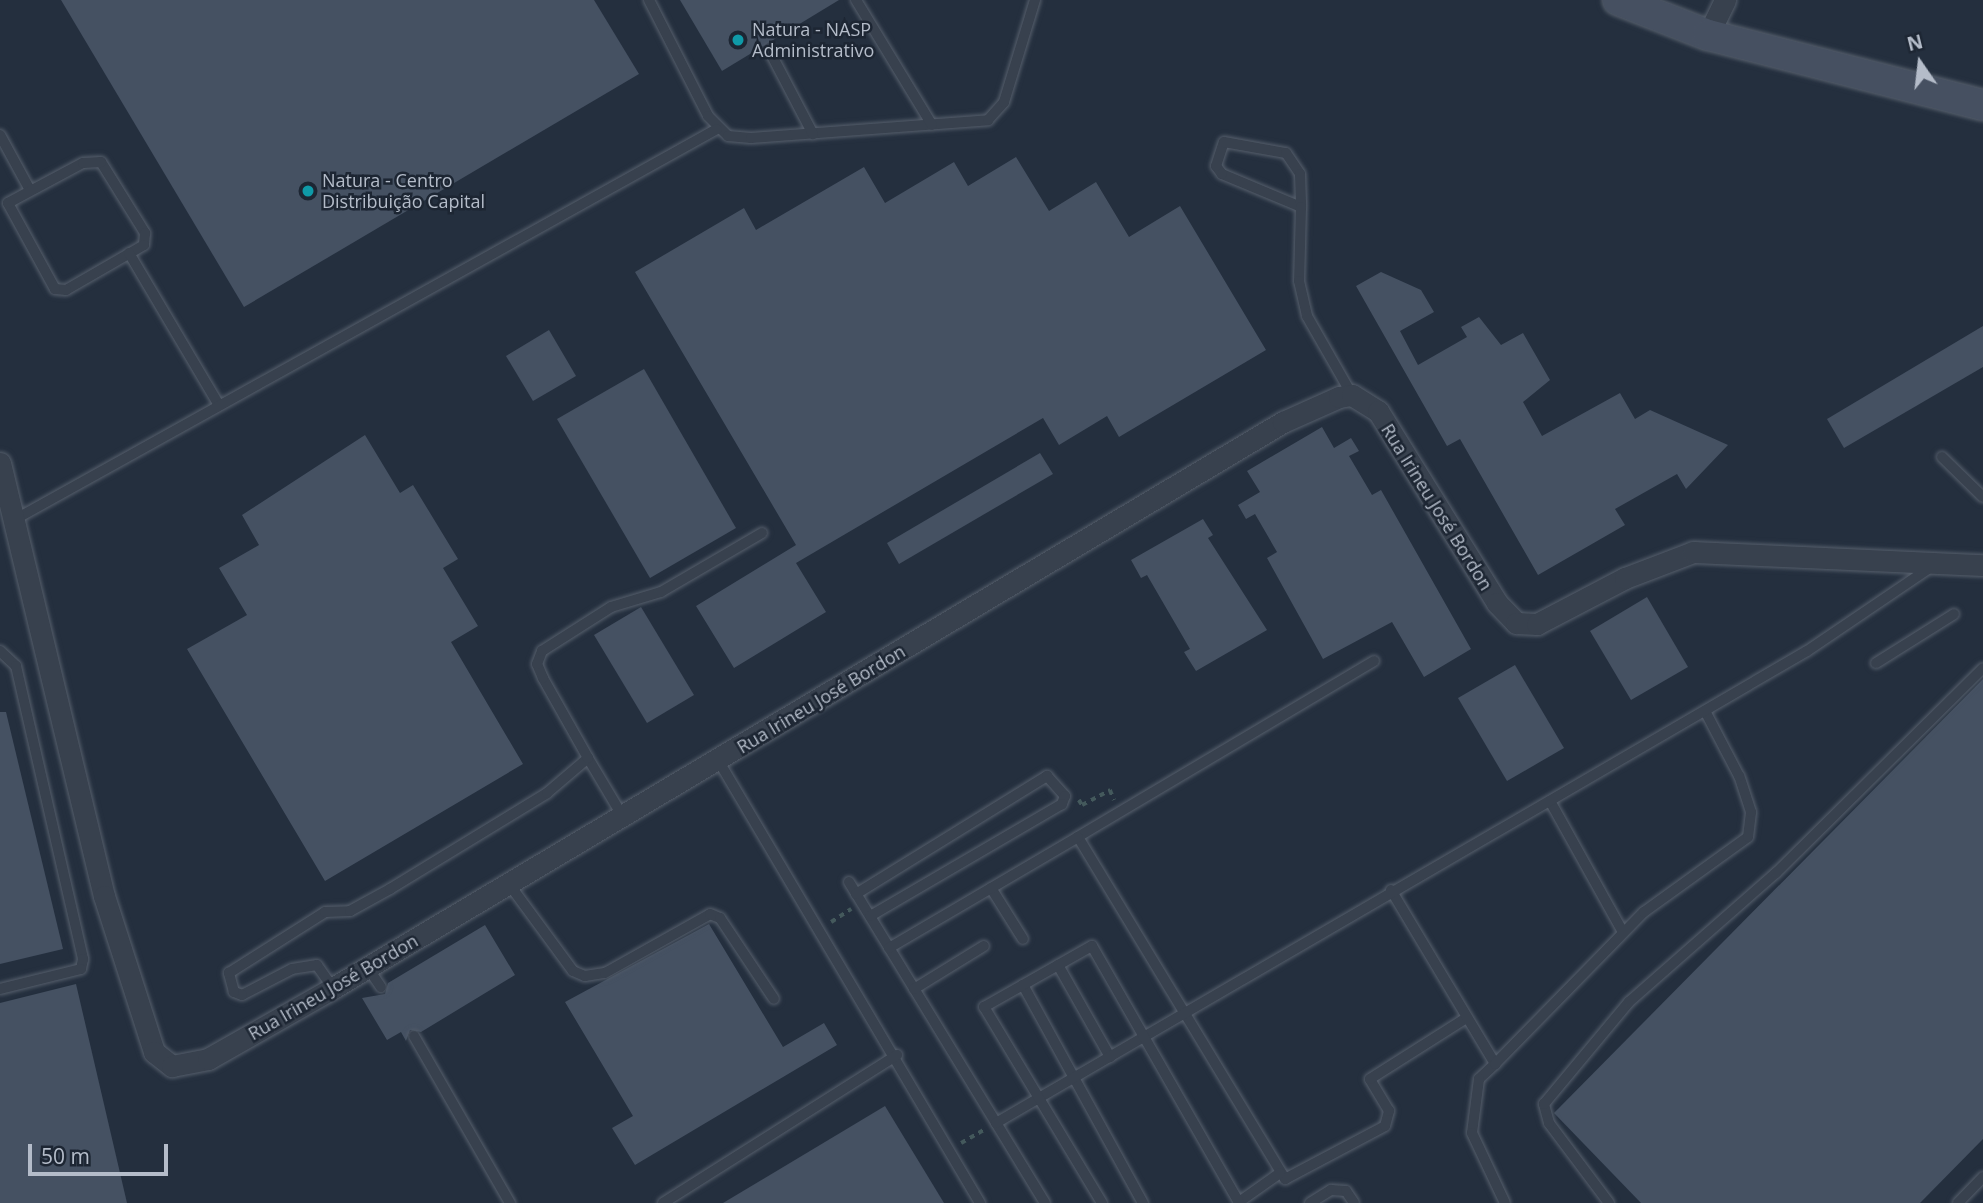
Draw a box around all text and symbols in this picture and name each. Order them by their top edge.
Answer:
place label: Natura - NASP Administrativo [752,19,874,61]
north arrow [1885,28,1955,98]
text: N [1904,28,1926,57]
marker: Natura - NASP Administrativo [730,32,746,48]
place label: Natura - Centro Distribuição Capital [322,170,485,212]
marker: Natura - Centro Distribuição Capital [300,183,316,199]
street label: Rua Irineu José Bordon [1377,420,1497,594]
street label: Rua Irineu José Bordon [733,640,909,758]
street label: Rua Irineu José Bordon [244,930,422,1044]
scale bar [32,1130,172,1174]
text: 50 m [41,1142,90,1170]

